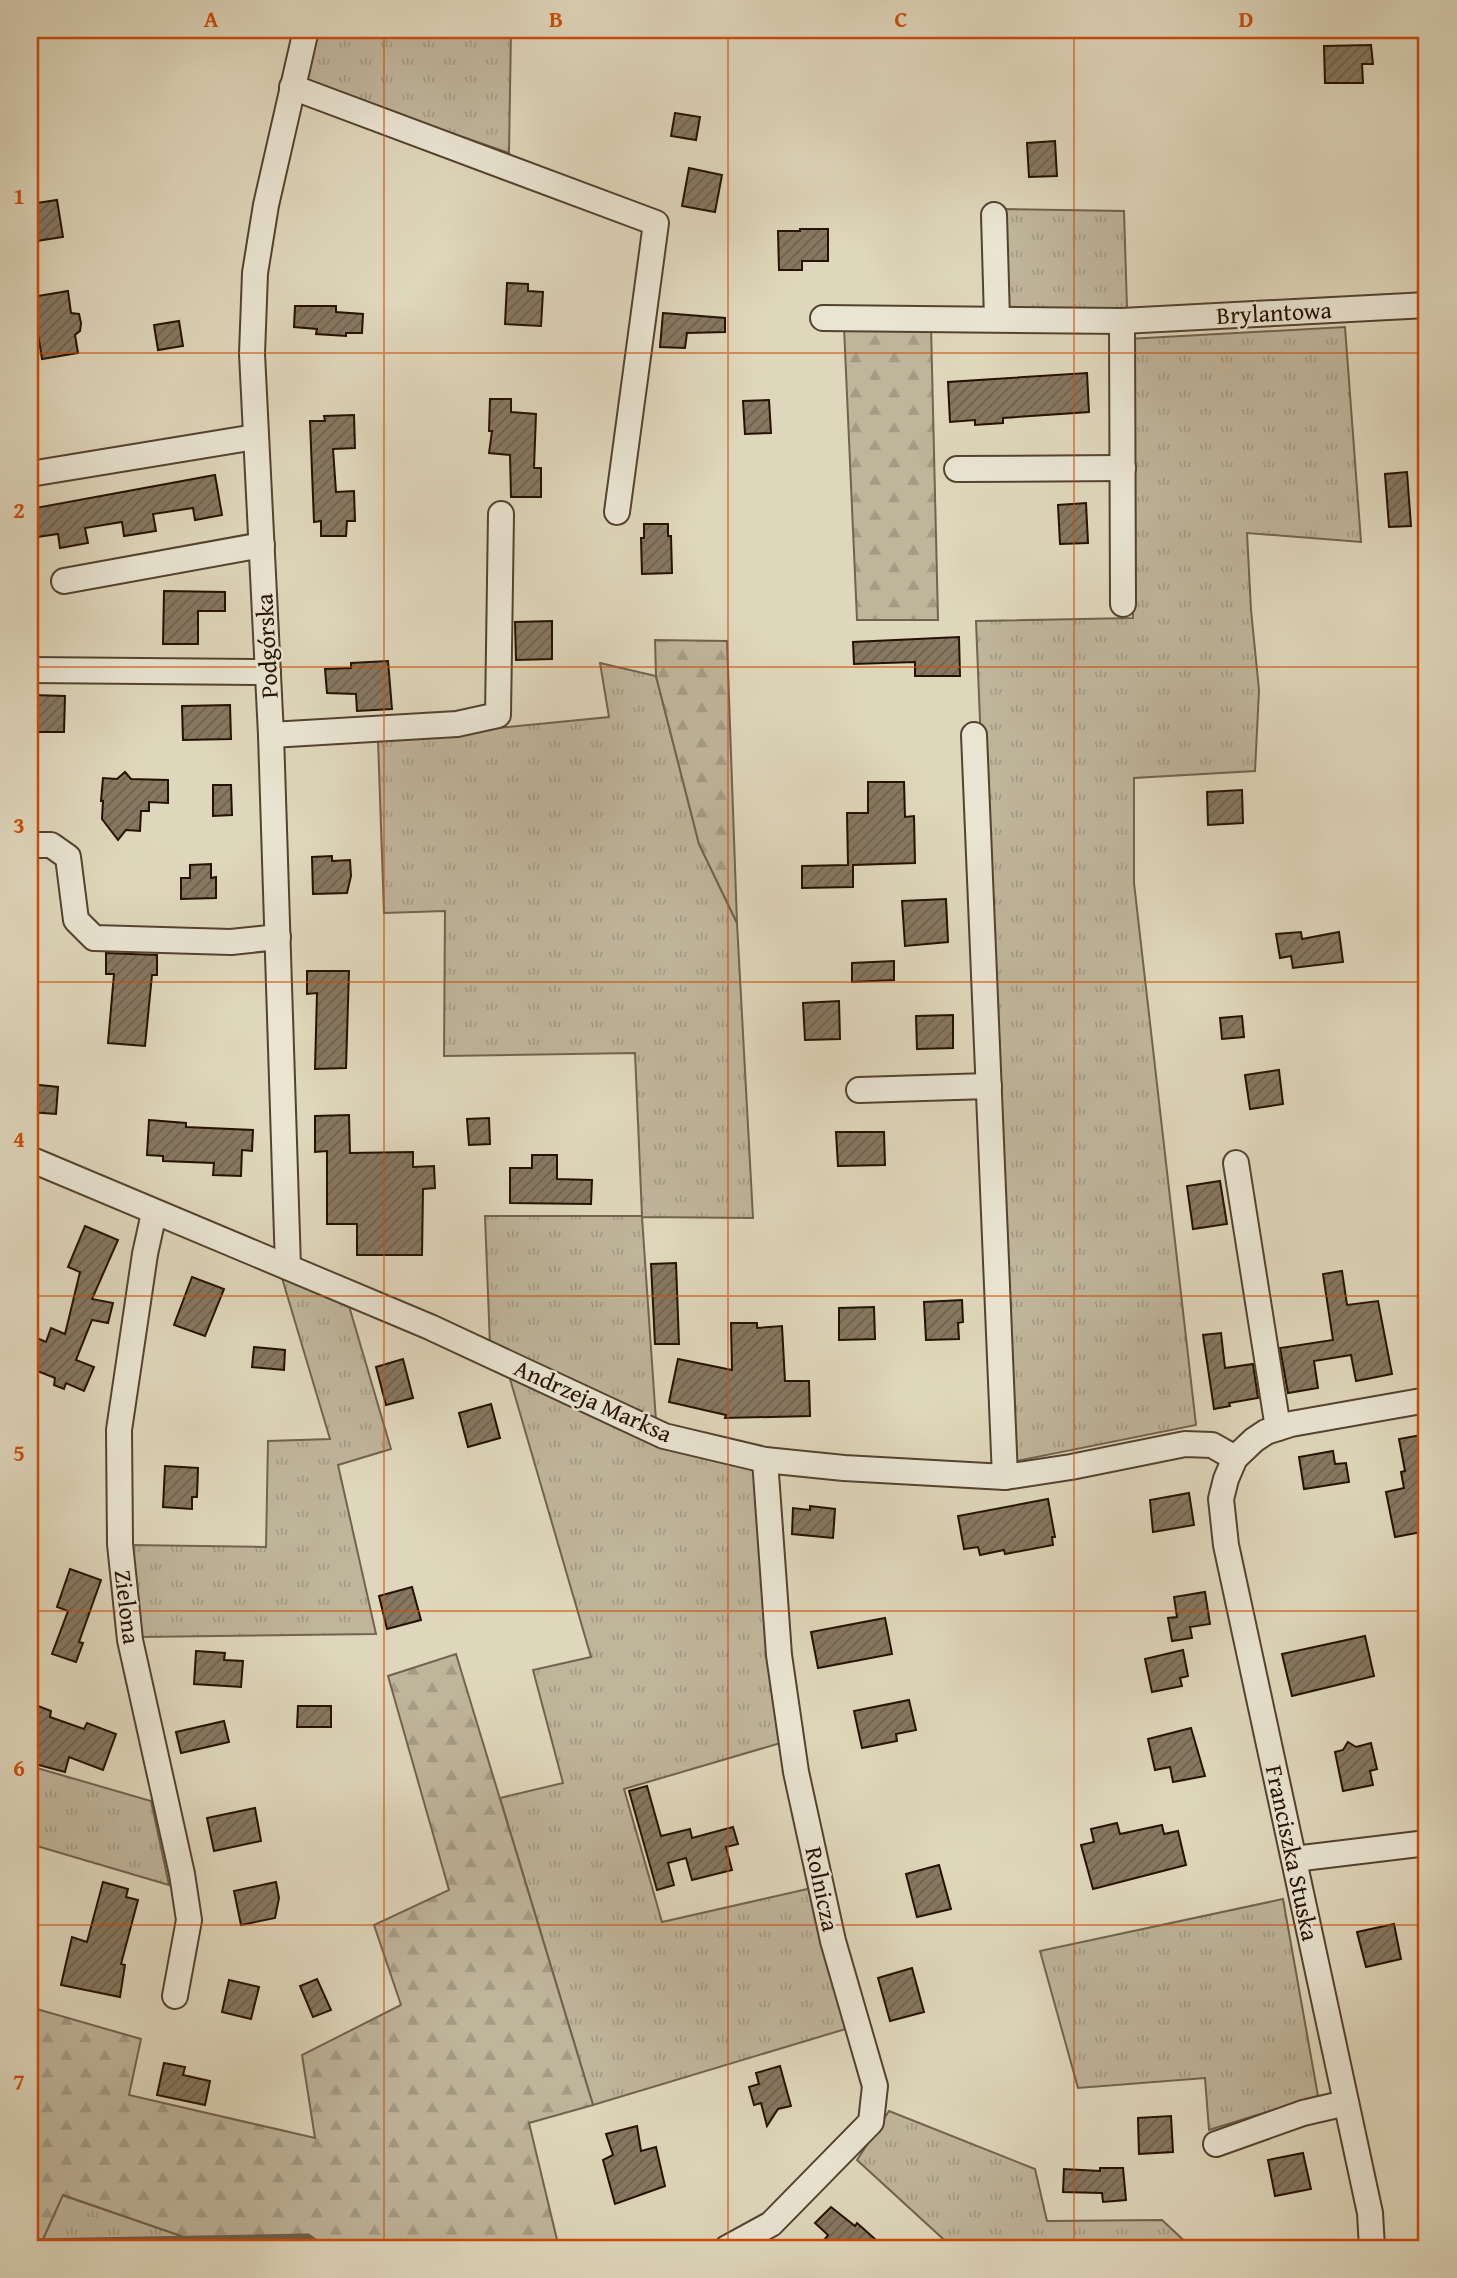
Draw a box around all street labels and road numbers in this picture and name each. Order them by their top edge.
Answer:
street label: Brylantowa [1215,292,1333,333]
street label: Podgórska [246,592,287,699]
street label: Andrzeja Marksa [509,1350,678,1451]
street label: Zielona [106,1568,149,1647]
street label: Franciszka Stuska [1257,1762,1328,1945]
street label: Rolnicza [796,1843,849,1935]

